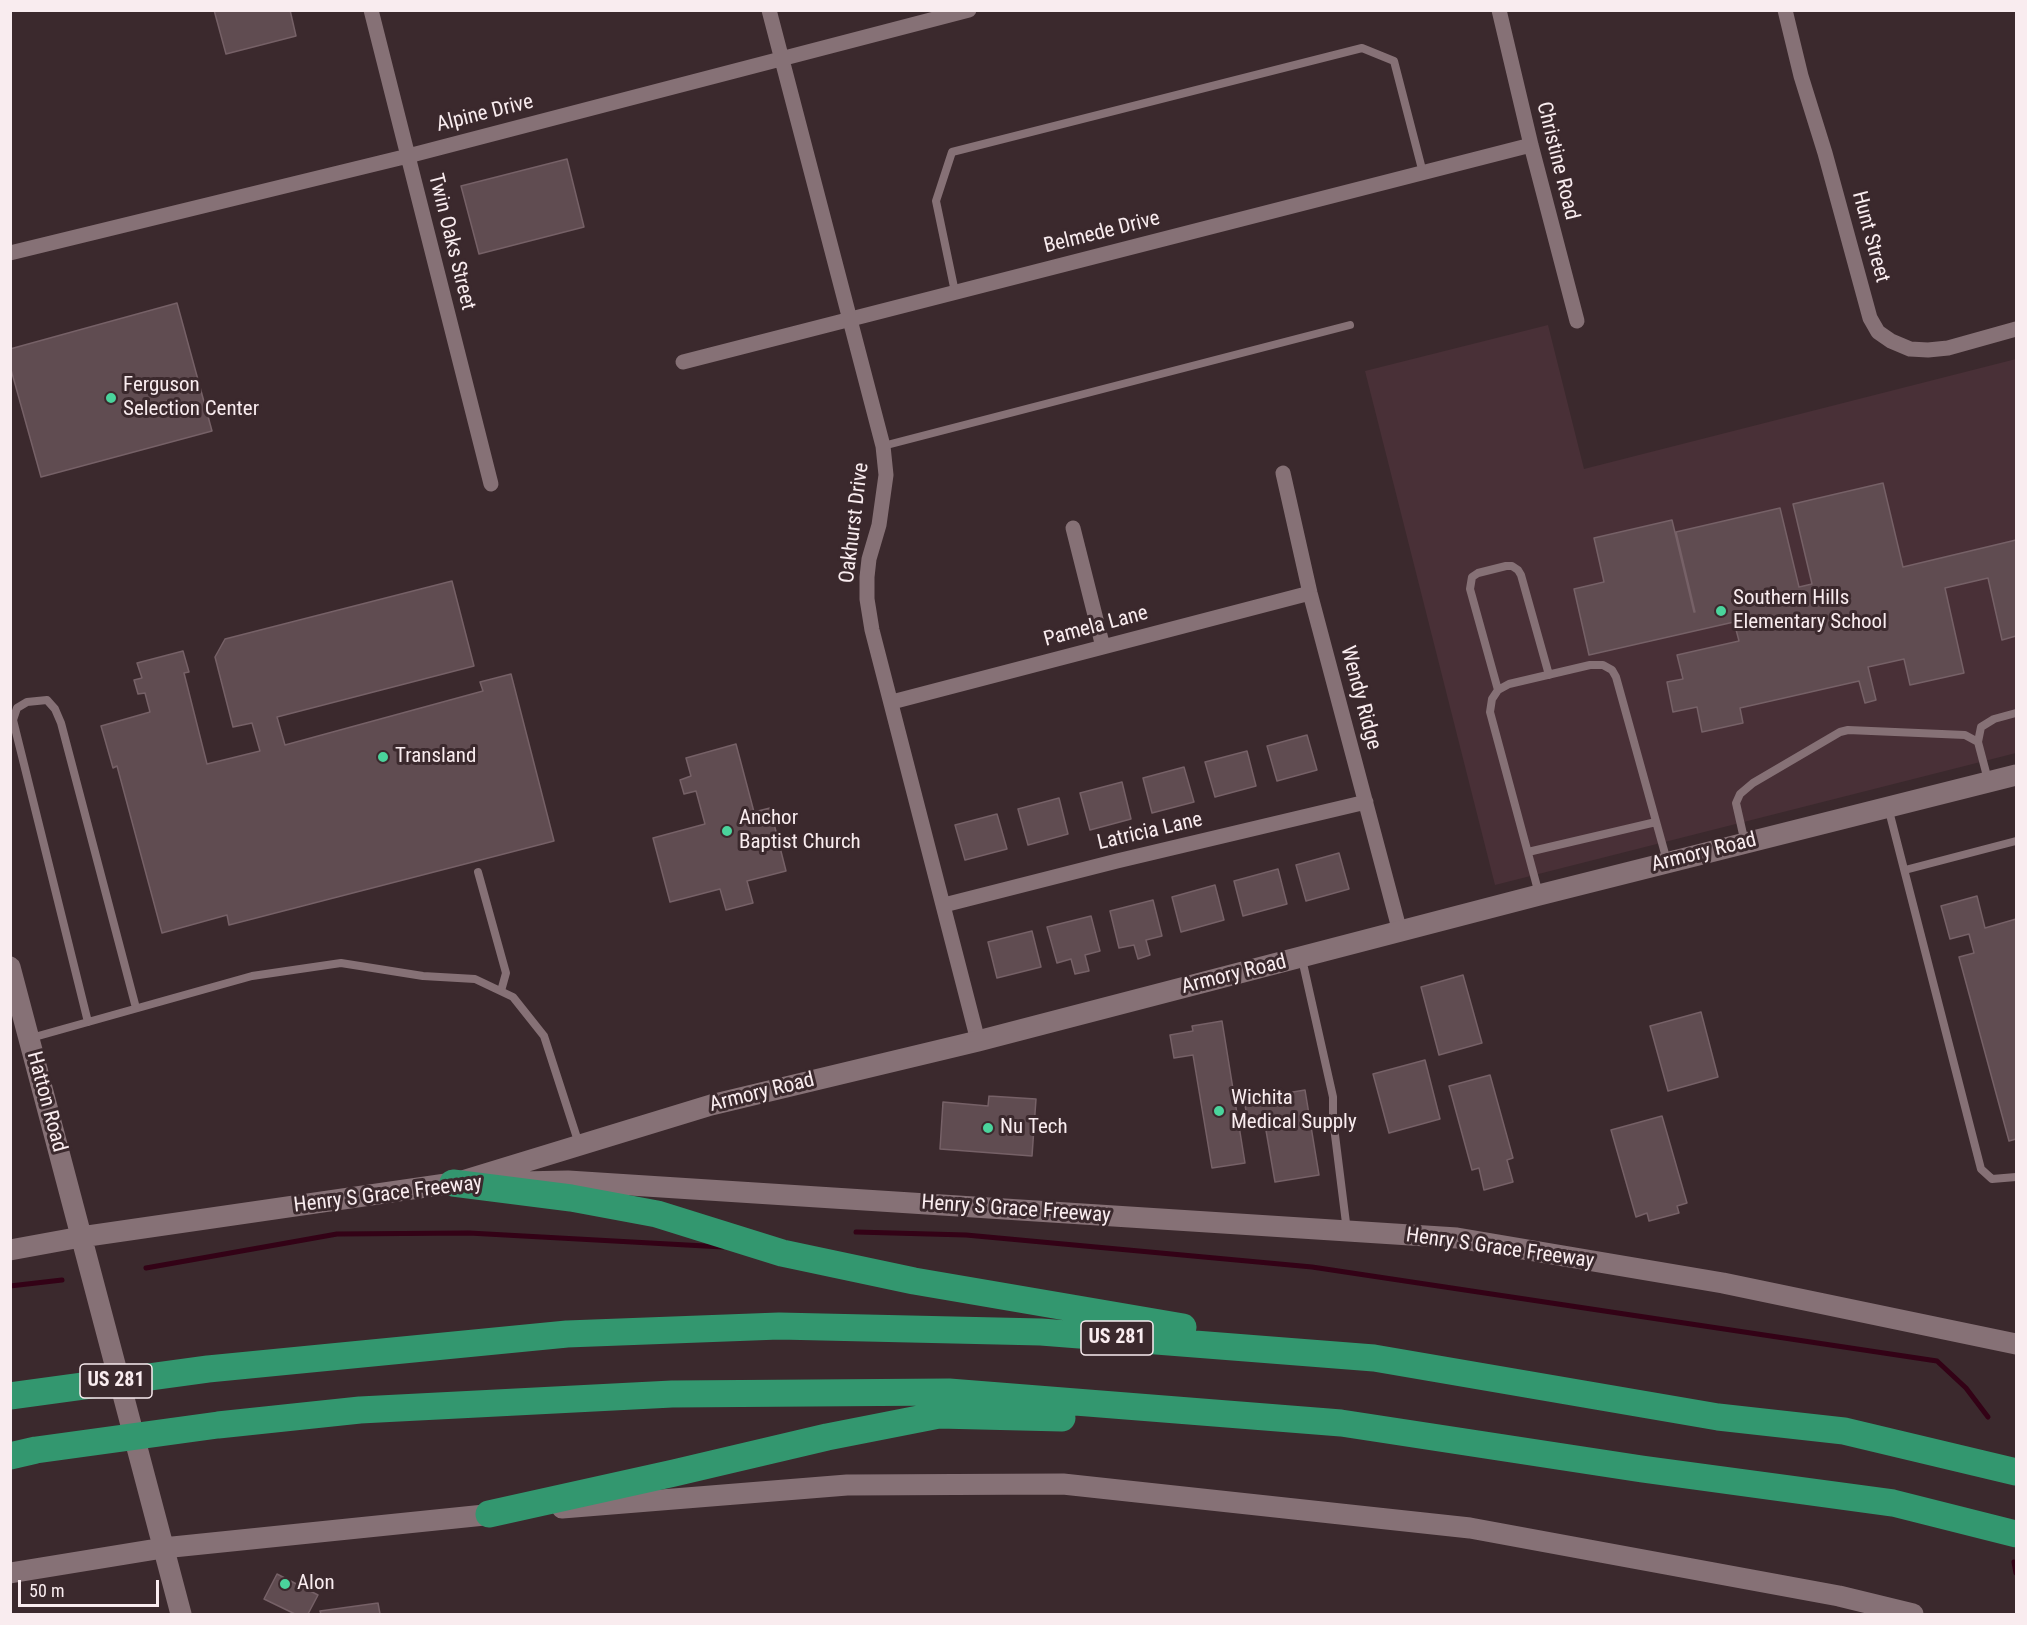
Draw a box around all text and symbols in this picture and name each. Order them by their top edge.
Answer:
street label: Alpine Drive [434,90,536,138]
street label: Christine Road [1530,99,1584,223]
street label: Twin Oaks Street [422,171,480,313]
street label: Hunt Street [1846,189,1894,285]
street label: Belmede Drive [1041,206,1163,260]
place label: Ferguson Selection Center [123,373,259,423]
marker: Ferguson Selection Center [104,391,118,405]
street label: Oakhurst Drive [835,461,875,585]
place label: Southern Hills Elementary School [1733,586,1887,636]
street label: Pamela Lane [1041,601,1151,653]
marker: Southern Hills Elementary School [1714,604,1728,618]
street label: Wendy Ridge [1334,643,1386,753]
place label: Transland [395,744,476,770]
marker: Transland [376,750,390,764]
place label: Anchor Baptist Church [739,806,861,856]
street label: Latricia Lane [1095,808,1205,856]
marker: Anchor Baptist Church [720,824,734,838]
street label: Armory Road [1649,828,1759,878]
street label: Armory Road [1179,950,1289,1000]
street label: Hatton Road [21,1049,71,1155]
street label: Armory Road [707,1068,817,1118]
place label: Wichita Medical Supply [1231,1086,1357,1136]
marker: Wichita Medical Supply [1212,1104,1226,1118]
place label: Nu Tech [1000,1115,1068,1141]
marker: Nu Tech [981,1121,995,1135]
street label: Henry S Grace Freeway [292,1171,484,1219]
street label: Henry S Grace Freeway [920,1191,1112,1229]
street label: Henry S Grace Freeway [1404,1223,1596,1275]
road number: US 281 [1081,1321,1153,1355]
road number: US 281 [80,1364,152,1398]
scale bar [21,1568,162,1606]
place label: Alon [297,1571,335,1597]
marker: Alon [278,1577,292,1591]
text: 50 m [29,1580,64,1601]

